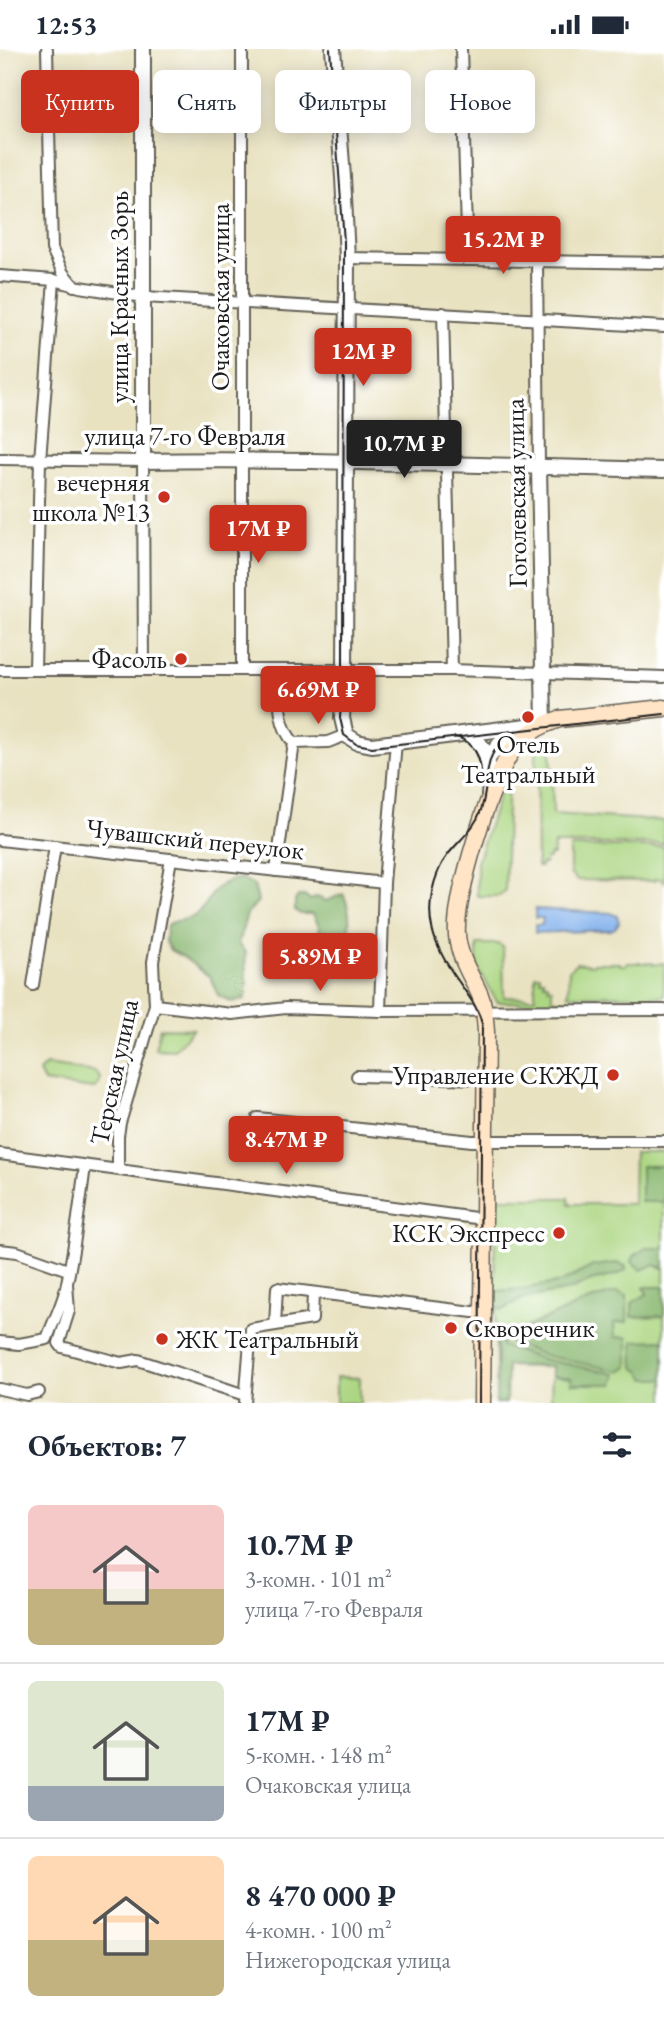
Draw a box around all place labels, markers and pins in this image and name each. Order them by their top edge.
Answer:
pin: 15.2M ₽ [438,217,568,276]
pin: 12M ₽ [314,329,412,388]
pin: 10.7M ₽ [339,421,469,480]
place label: вечерняя школа №13 [32,465,150,529]
marker: вечерняя школа №13 [156,489,172,505]
pin: 17M ₽ [209,505,307,565]
place label: Фасоль [91,642,167,676]
marker: Фасоль [173,651,189,667]
pin: 6.69M ₽ [253,667,383,726]
marker: Отель Театральный [520,709,536,725]
place label: Отель Театральный [461,727,596,791]
pin: 5.89M ₽ [255,933,385,993]
place label: Управление СКЖД [392,1058,599,1092]
marker: Управление СКЖД [605,1067,621,1083]
pin: 8.47M ₽ [221,1117,351,1176]
place label: КСК Экспресс [392,1216,545,1250]
marker: КСК Экспресс [551,1225,567,1241]
place label: Скворечник [465,1311,595,1345]
marker: Скворечник [443,1320,459,1336]
place label: ЖК Театральный [175,1322,359,1356]
marker: ЖК Театральный [154,1331,170,1347]

